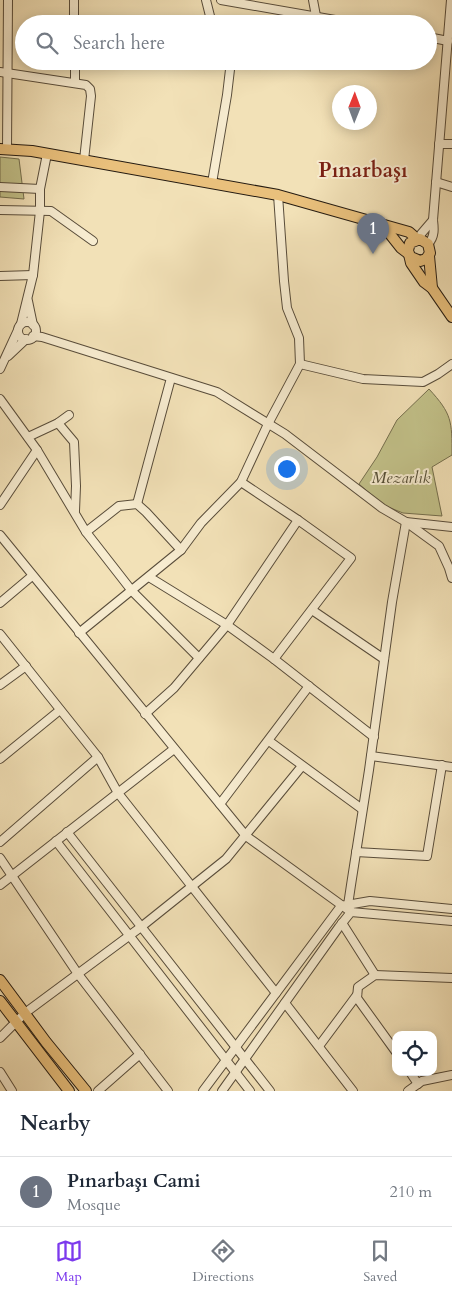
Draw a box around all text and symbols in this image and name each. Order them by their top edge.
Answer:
search box [15,15,437,70]
icon: search [33,29,61,57]
text: Search here [73,30,165,56]
north arrow [332,85,377,130]
district label: Pınarbaşı [318,156,408,185]
pin: 1 [357,213,389,254]
your location [274,456,300,482]
park label: Mezarlık [372,467,431,489]
map controls [392,1031,437,1076]
button: locate [392,1031,437,1076]
text: Nearby [20,1109,91,1138]
text: Pınarbaşı Cami [67,1168,201,1194]
text: 1 [32,1181,40,1203]
text: 210 m [390,1181,432,1203]
text: Mosque [67,1194,121,1216]
tab: Map [55,1237,83,1286]
tab: Directions [192,1237,254,1286]
tab: Saved [363,1237,397,1286]

